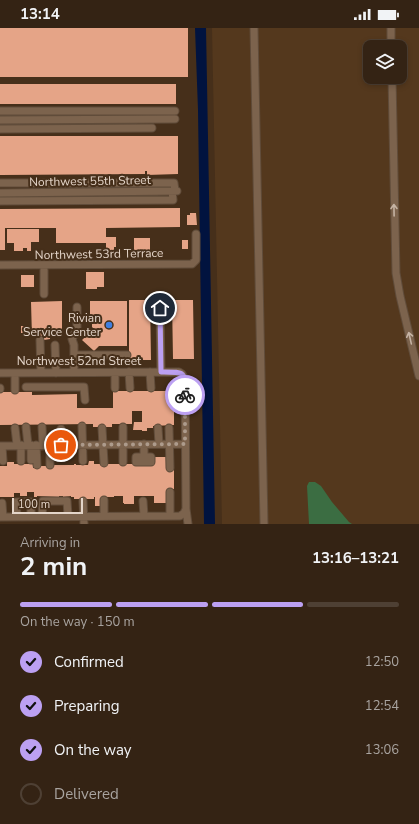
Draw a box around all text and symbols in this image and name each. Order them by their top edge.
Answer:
text: 13:14 [20,4,60,24]
map controls [363,40,407,84]
button: layers [363,40,407,84]
street label: Northwest 55th Street [29,172,152,190]
one-way arrow [391,204,398,217]
street label: Northwest 53rd Terrace [35,245,163,263]
pin [143,291,177,325]
icon: home [149,297,171,319]
place label: Rivian Service Center [23,310,102,340]
marker: Rivian Service Center [104,320,114,330]
one-way arrow [406,332,413,345]
street label: Northwest 52nd Street [17,353,142,369]
courier [165,375,205,415]
icon: bike [174,384,196,406]
pin [44,428,78,462]
icon: bag [50,434,72,456]
scale bar [12,496,83,515]
text: 100 m [18,497,50,512]
text: Arriving in [20,534,80,552]
text: 13:16–13:21 [312,548,399,568]
text: 2 min [20,549,87,584]
text: On the way · 150 m [20,613,135,631]
icon: check [20,651,42,673]
text: Confirmed [54,652,124,672]
text: 12:50 [365,653,399,671]
icon: check [20,695,42,717]
text: Preparing [54,696,119,716]
text: 12:54 [365,697,399,715]
icon: check [20,739,42,761]
text: On the way [54,740,132,760]
text: 13:06 [365,741,399,759]
text: Delivered [54,784,119,804]

